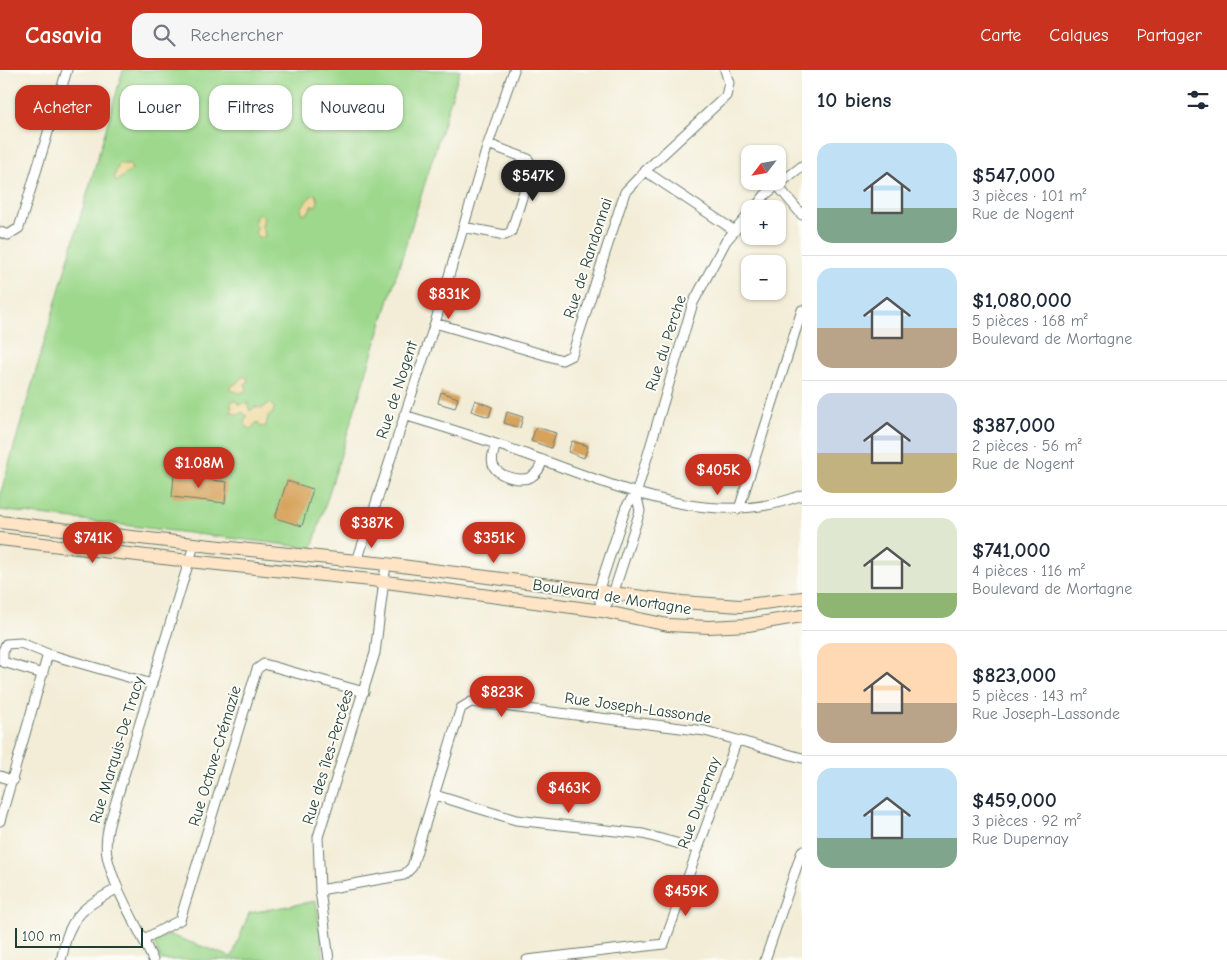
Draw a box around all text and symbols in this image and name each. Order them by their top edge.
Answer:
search box [132,13,482,58]
text: Casavia [25,21,102,49]
icon: search [150,21,178,49]
text: Rechercher [190,24,283,46]
text: Carte [980,25,1021,46]
text: Calques [1049,25,1109,46]
text: Partager [1137,25,1202,46]
chip: Acheter [15,85,110,130]
chip: Louer [120,85,199,130]
chip: Filtres [209,85,292,130]
chip: Nouveau [302,85,403,130]
icon: filters [1184,86,1212,114]
text: 10 biens [817,88,892,112]
north arrow [741,145,786,190]
map controls [741,145,786,300]
pin: $547K [498,160,568,202]
icon: home [857,163,917,223]
text: $547,000 [972,163,1055,187]
text: $547K [512,167,554,185]
text: 3 pièces · 101 m² [972,187,1086,205]
street label: Rue de Randonnai [560,195,616,321]
button: + [741,200,786,245]
text: Rue de Nogent [972,205,1074,223]
button: − [741,255,786,300]
pin: $831K [414,278,484,320]
text: $831K [428,285,470,303]
icon: home [857,288,917,348]
text: $1,080,000 [972,288,1072,312]
street label: Rue du Perche [642,293,690,393]
text: 5 pièces · 168 m² [972,312,1088,330]
text: Boulevard de Mortagne [972,330,1132,348]
street label: Rue de Nogent [373,338,421,441]
icon: home [857,413,917,473]
text: $387,000 [972,413,1055,437]
text: 2 pièces · 56 m² [972,437,1082,455]
pin: $1.08M [158,446,240,489]
text: $1.08M [174,454,224,472]
pin: $405K [683,454,753,496]
text: Rue de Nogent [972,455,1074,473]
text: $405K [696,461,740,479]
pin: $387K [337,506,407,549]
text: $387K [351,514,393,532]
pin: $741K [58,522,128,564]
pin: $351K [459,522,529,564]
text: $741K [74,529,112,547]
text: $351K [473,529,515,547]
icon: home [857,538,917,598]
text: $741,000 [972,538,1051,562]
text: 4 pièces · 116 m² [972,562,1085,580]
street label: Boulevard de Mortagne [531,576,693,618]
text: Boulevard de Mortagne [972,580,1132,598]
icon: home [857,663,917,723]
text: $823,000 [972,663,1056,687]
street label: Rue Marquis-De Tracy [86,673,148,826]
pin: $823K [467,676,537,718]
text: $823K [481,683,523,701]
street label: Rue Octave-Crémazie [185,684,245,828]
street label: Rue des îles-Percées [299,687,357,827]
text: 5 pièces · 143 m² [972,687,1087,705]
street label: Rue Joseph-Lassonde [564,689,712,727]
text: Rue Joseph-Lassonde [972,705,1120,723]
street label: Rue Dupernay [674,754,724,851]
pin: $463K [534,772,604,814]
text: $463K [548,779,590,797]
icon: home [857,788,917,848]
text: $459,000 [972,788,1057,812]
text: 3 pièces · 92 m² [972,812,1081,830]
text: Rue Dupernay [972,830,1068,848]
pin: $459K [651,874,721,917]
text: $459K [664,882,708,900]
scale bar [15,925,142,948]
text: 100 m [22,928,61,945]

